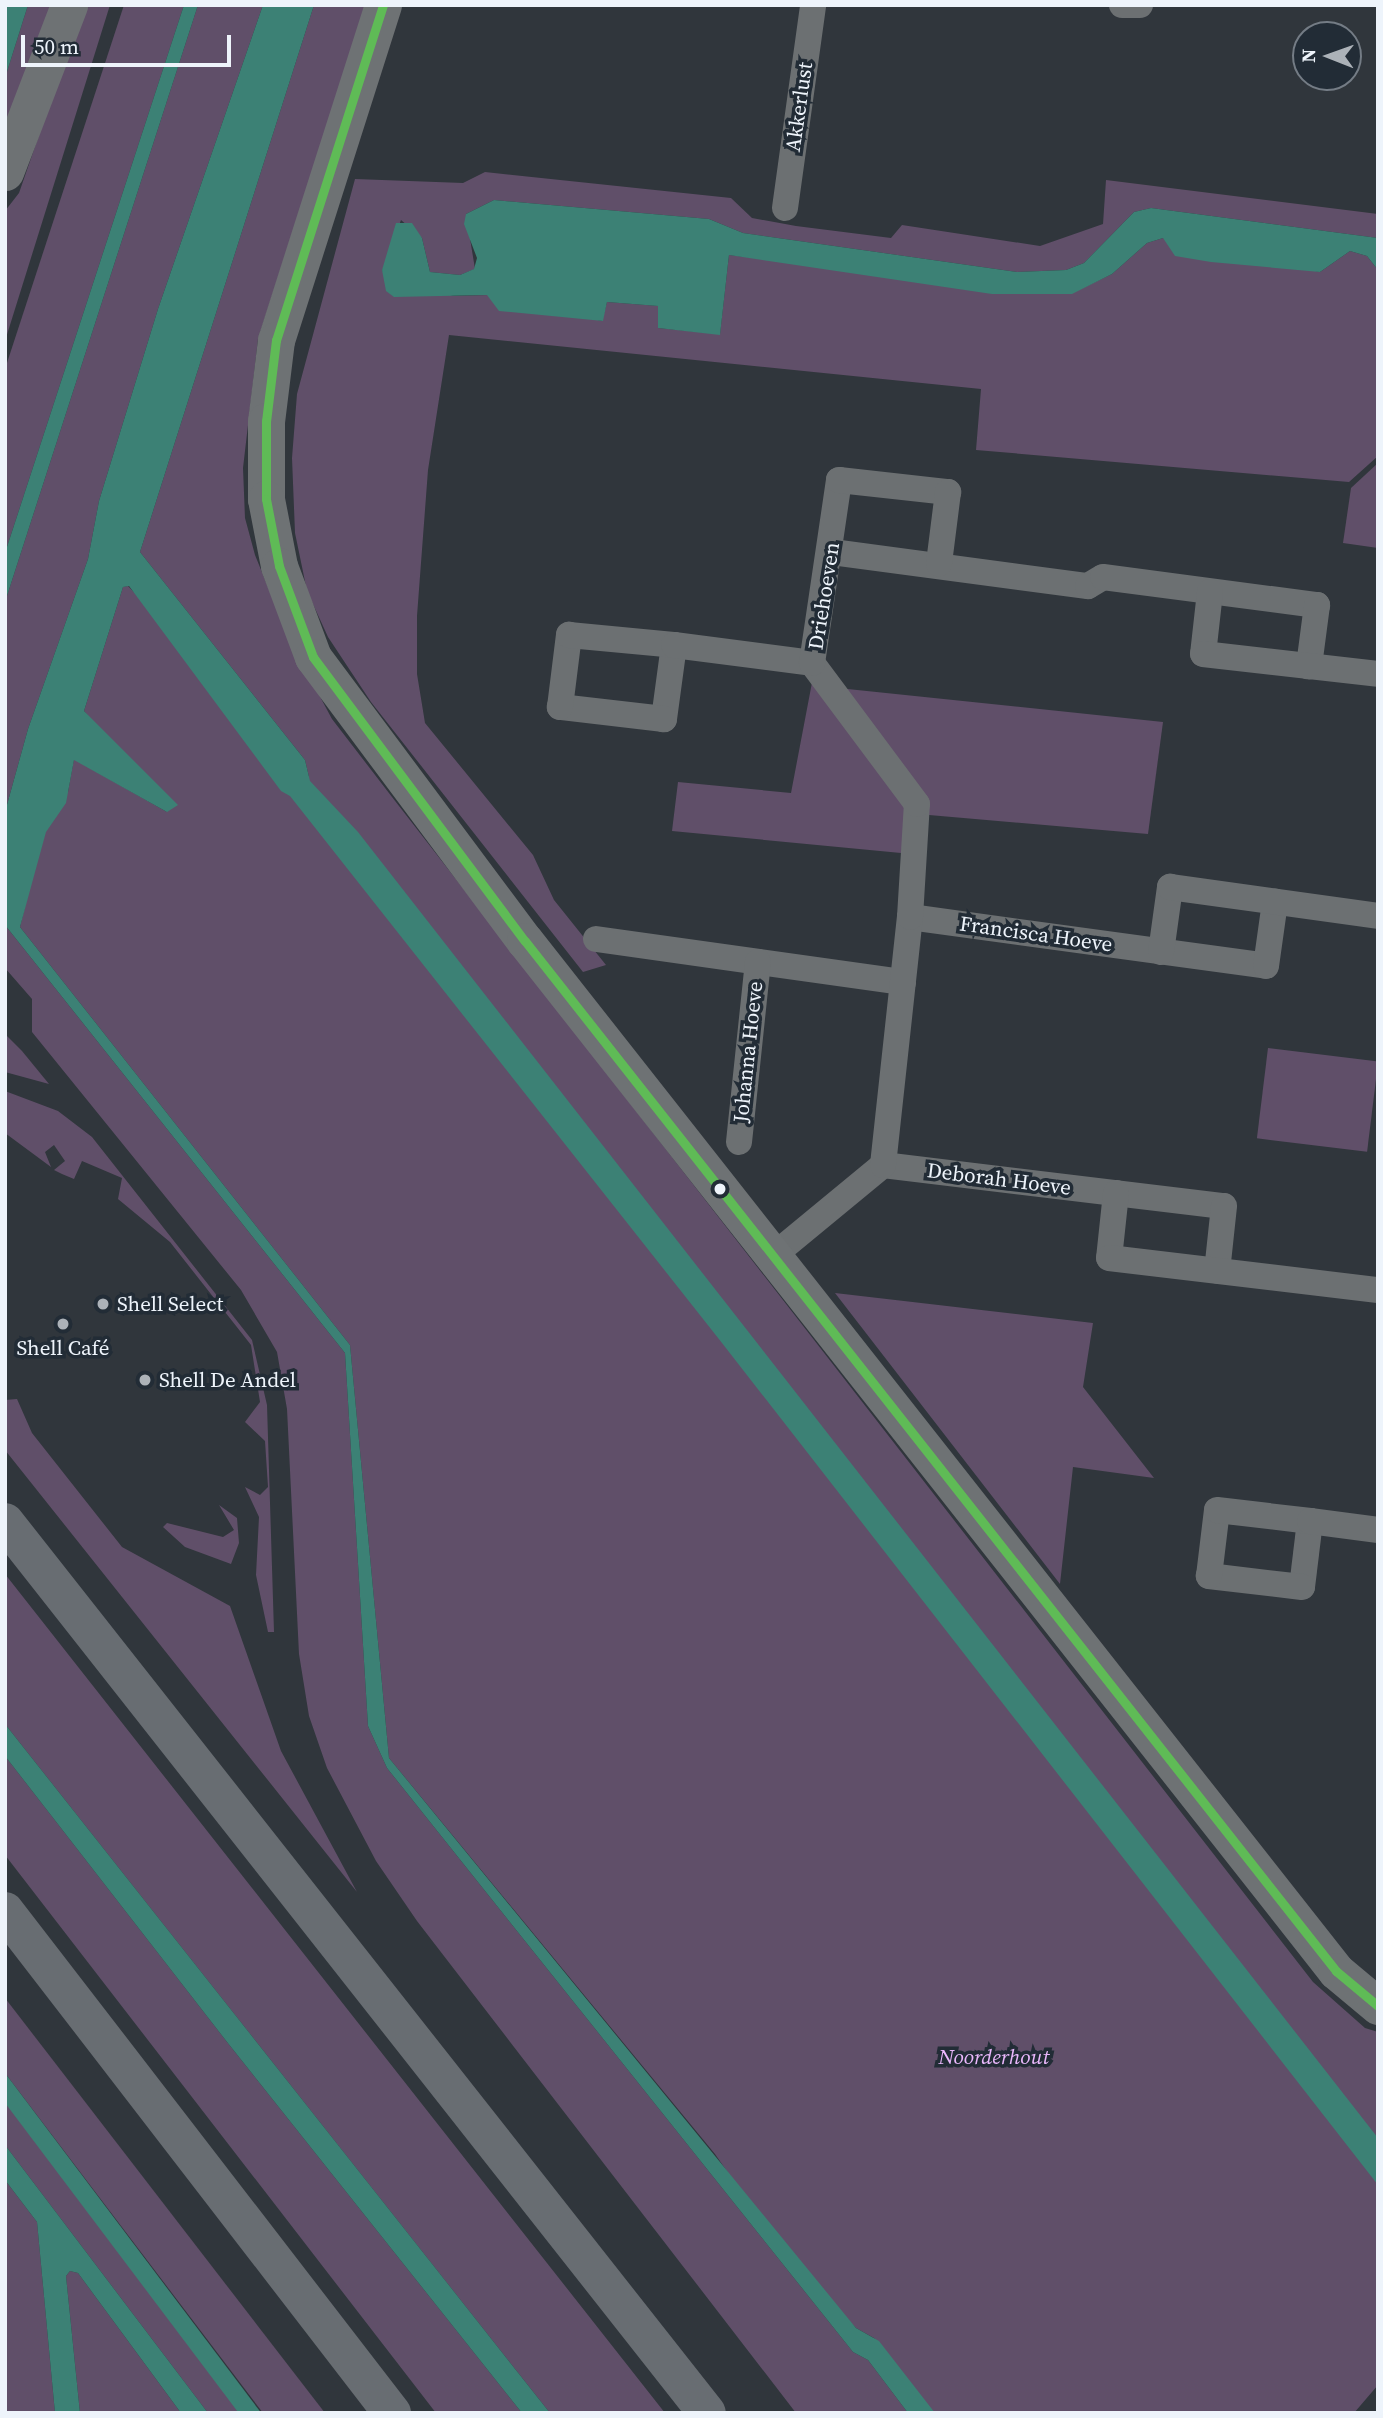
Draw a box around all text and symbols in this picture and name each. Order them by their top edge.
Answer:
scale bar [24,21,234,65]
north arrow [1292,21,1362,91]
text: 50 m [34,32,79,61]
text: N [1295,49,1321,63]
street label: Akkerlust [780,61,818,153]
street label: Driehoeven [803,540,845,652]
street label: Francisca Hoeve [958,911,1114,957]
street label: Johanna Hoeve [728,980,768,1124]
street label: Deborah Hoeve [926,1158,1072,1200]
unlabelled marker [713,1182,727,1196]
place label: Shell Select [117,1291,223,1317]
marker: Shell Select [95,1296,111,1312]
marker: Shell Café [55,1316,71,1332]
place label: Shell Café [17,1335,109,1361]
place label: Shell De Andel [159,1367,296,1393]
marker: Shell De Andel [137,1372,153,1388]
park label: Noorderhout [939,2044,1049,2070]

